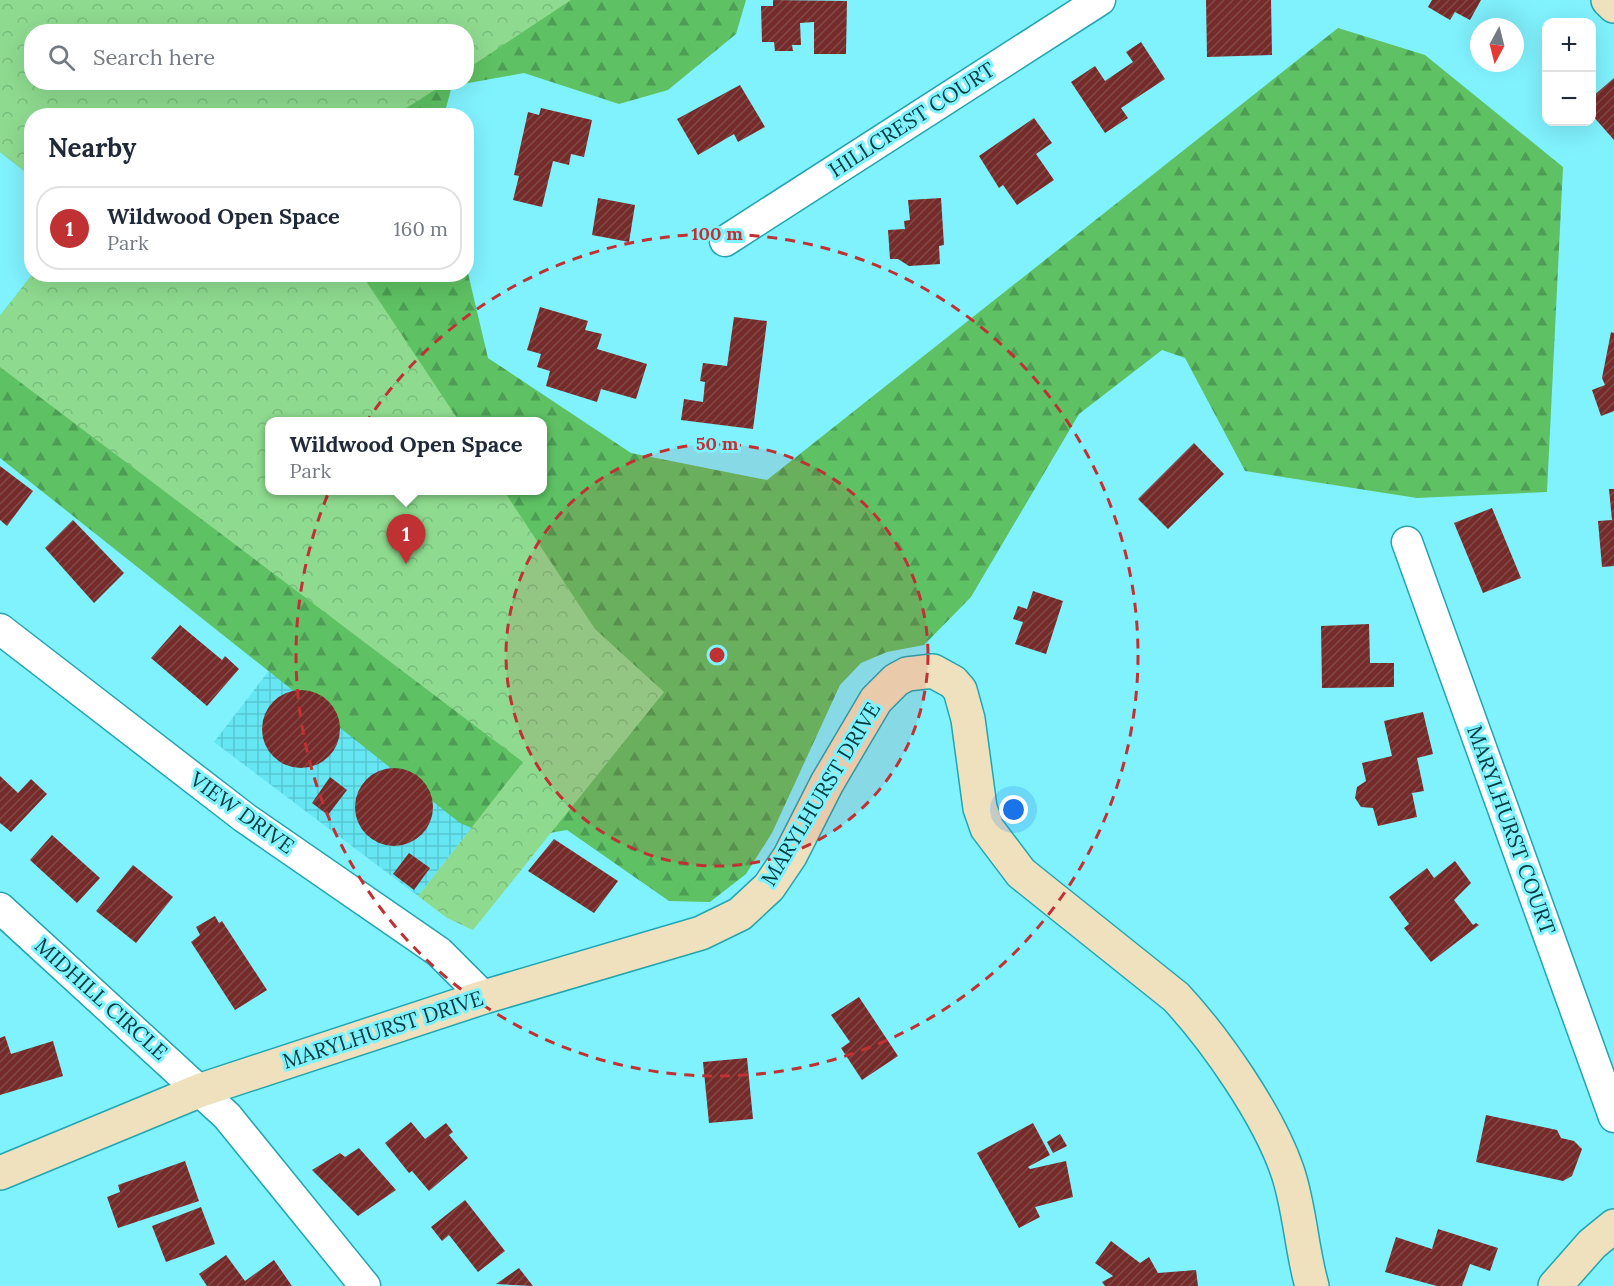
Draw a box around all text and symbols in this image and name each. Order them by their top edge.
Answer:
north arrow [1470,18,1524,72]
map controls [1542,18,1596,126]
button: + [1542,18,1596,72]
search box [24,24,474,90]
icon: search [45,41,78,74]
text: Search here [93,43,215,71]
street label: HILLCREST COURT [824,56,1000,183]
button: − [1542,72,1596,126]
text: Nearby [48,131,136,164]
text: Wildwood Open Space [107,202,340,230]
text: 1 [65,216,74,241]
text: 160 m [394,216,448,241]
text: 100 m [691,222,743,245]
text: Park [107,230,149,255]
popup [265,417,547,495]
text: Wildwood Open Space [290,430,522,458]
text: 50 m [696,432,739,455]
text: Park [290,458,331,483]
pin: 1 [386,514,426,564]
centre of rings [707,645,727,665]
street label: MARYLHURST DRIVE [755,697,886,890]
street label: MARYLHURST COURT [1461,722,1562,938]
street label: VIEW DRIVE [184,765,300,860]
your location [999,795,1028,824]
street label: MIDHILL CIRCLE [29,932,173,1065]
street label: MARYLHURST DRIVE [279,984,487,1075]

